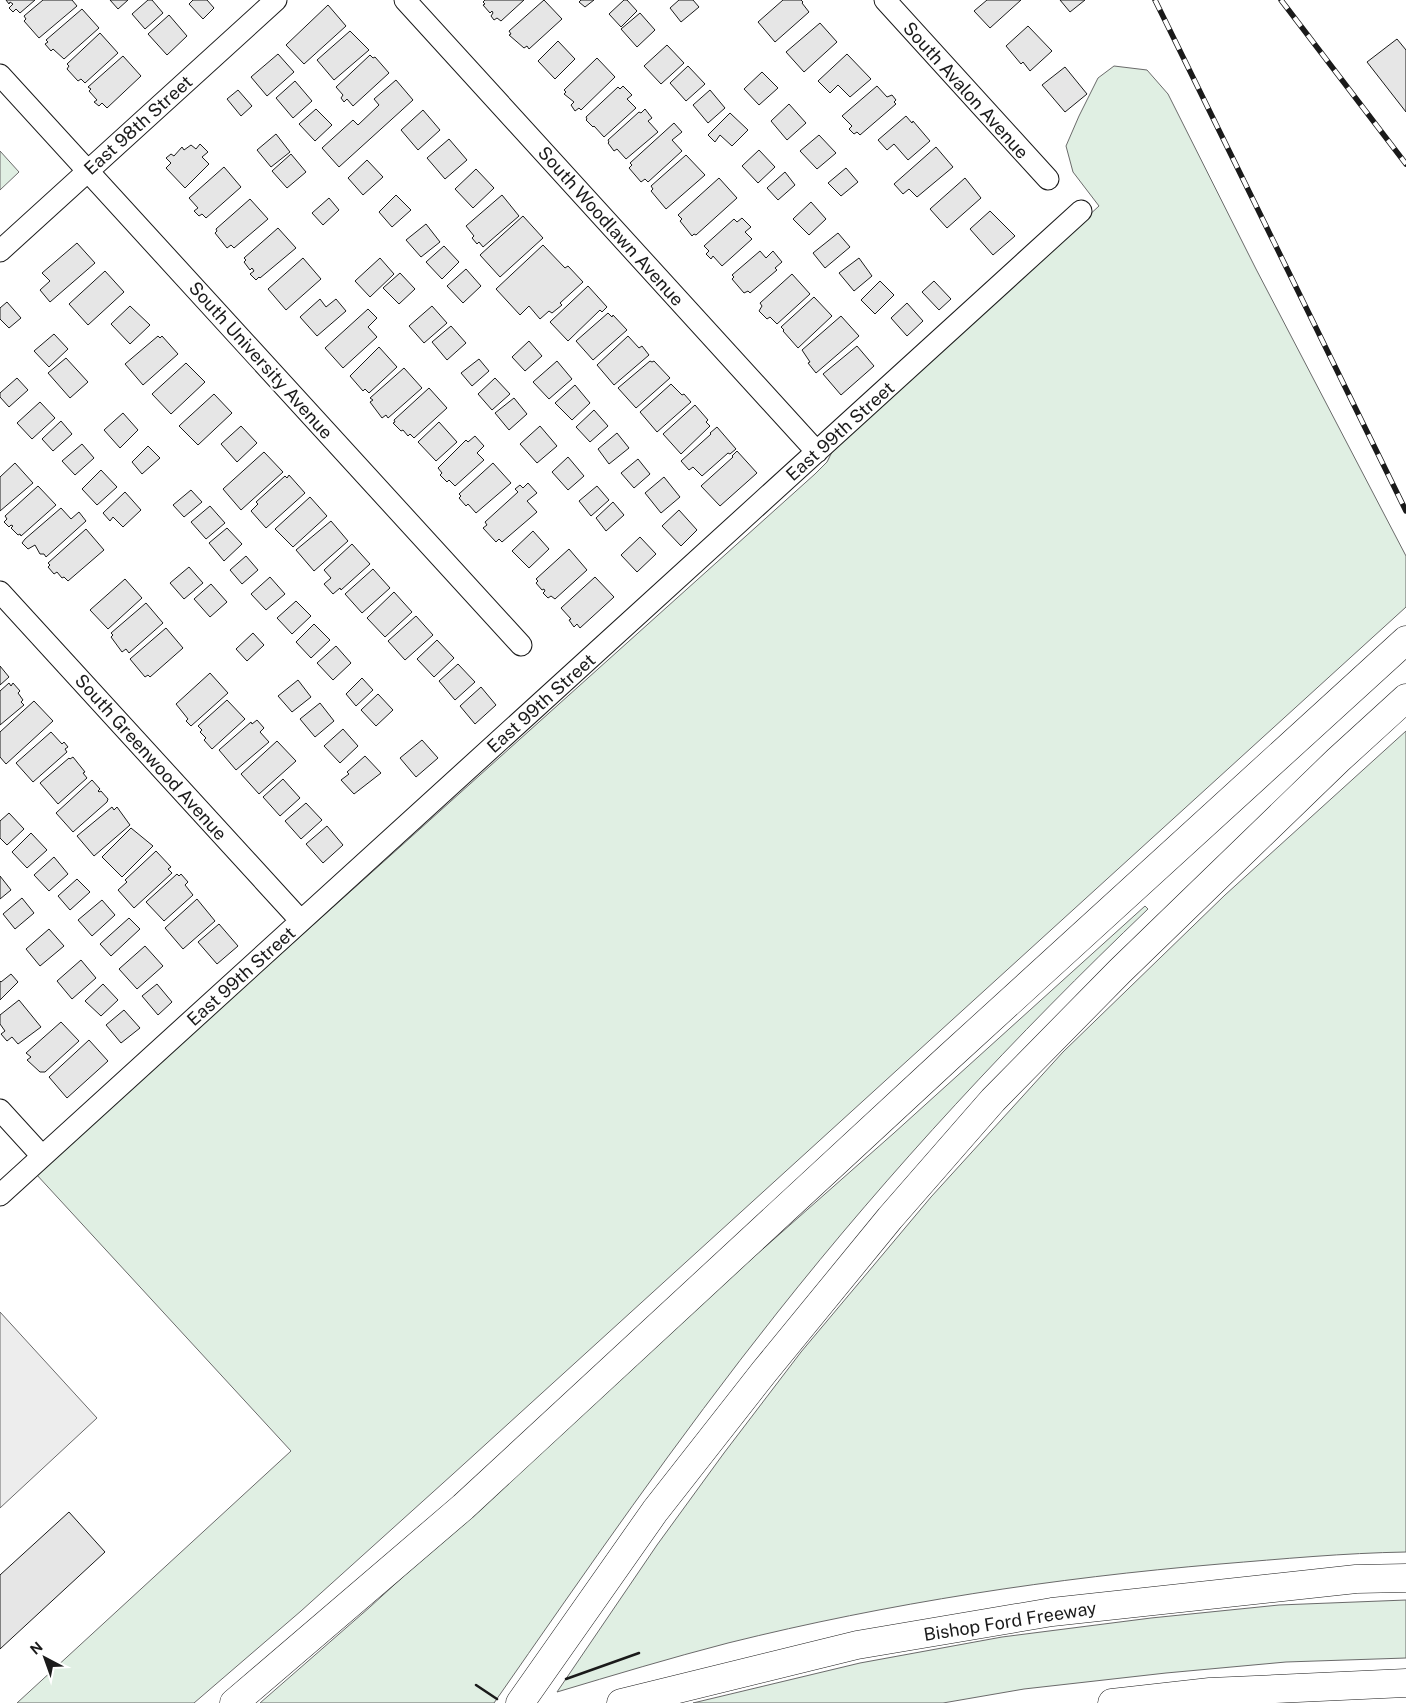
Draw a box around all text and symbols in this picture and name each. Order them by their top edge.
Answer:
street label: South Avalon Avenue [899,17,1033,163]
street label: East 98th Street [80,71,196,179]
street label: South Woodlawn Avenue [534,142,688,310]
street label: South University Avenue [185,277,337,443]
street label: East 99th Street [782,377,898,485]
street label: East 99th Street [483,649,599,757]
street label: South Greenwood Avenue [71,670,231,844]
street label: East 99th Street [183,922,299,1030]
street label: Bishop Ford Freeway [922,1597,1098,1645]
north arrow [20,1633,70,1683]
text: N [27,1639,46,1658]

